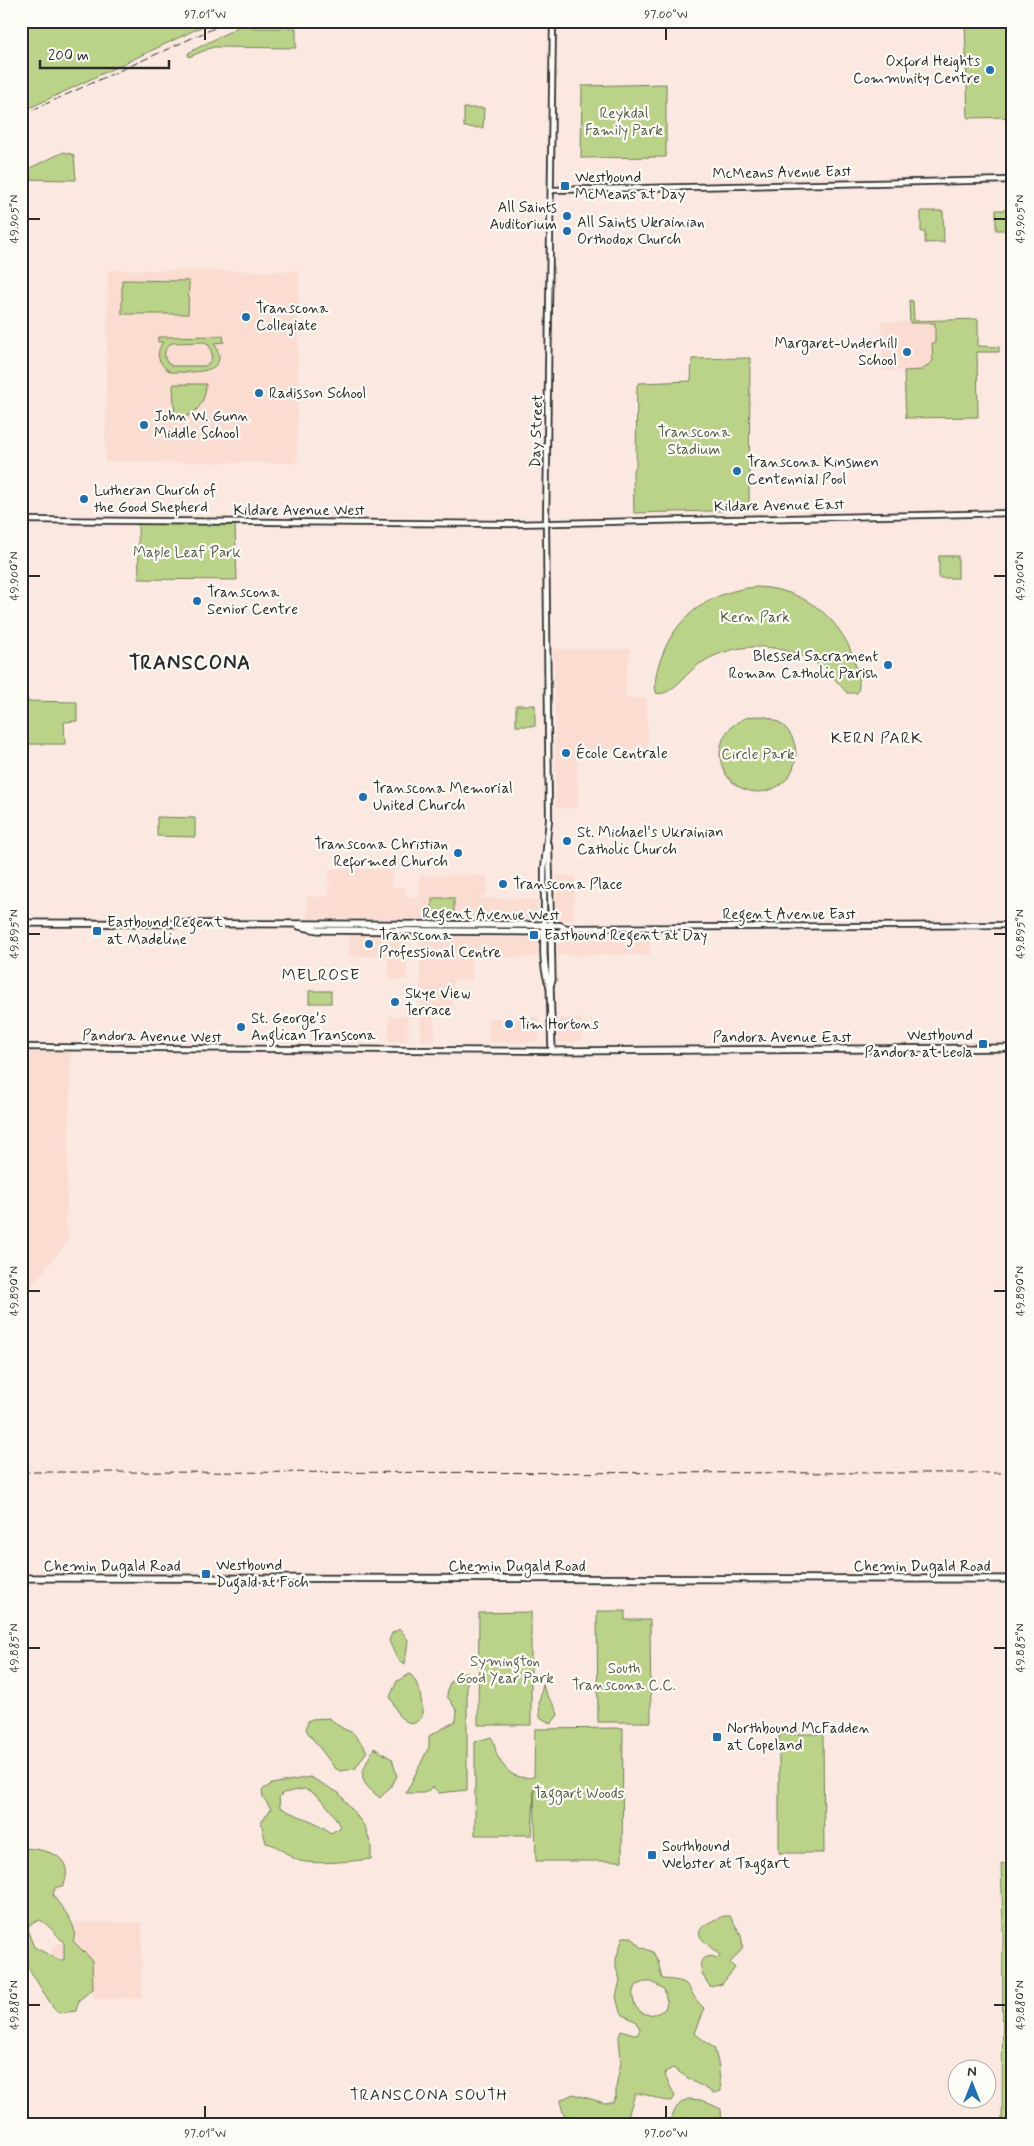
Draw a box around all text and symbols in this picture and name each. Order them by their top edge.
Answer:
text: 97.01°W [184,7,226,23]
text: 97.00°W [644,7,688,23]
scale bar [40,38,169,70]
text: 200 m [48,46,89,66]
place label: Oxford Heights Community Centre [853,52,980,89]
marker: Oxford Heights Community Centre [984,64,996,76]
park label: Reykdal Family Park [585,104,663,141]
street label: McMeans Avenue East [712,162,852,184]
place label: Westbound McMeans at Day [575,168,686,205]
marker: Westbound McMeans at Day [559,180,571,192]
text: 49.905°N [7,195,23,243]
text: 49.905°N [1013,195,1029,243]
place label: All Saints Auditorium [489,198,557,235]
marker: All Saints Auditorium [561,210,573,222]
place label: All Saints Ukrainian Orthodox Church [577,213,704,250]
marker: All Saints Ukrainian Orthodox Church [561,225,573,237]
place label: Transcona Collegiate [256,299,329,336]
marker: Transcona Collegiate [240,311,252,323]
place label: Margaret-Underhill School [774,334,897,371]
marker: Margaret-Underhill School [901,346,913,358]
place label: Radisson School [269,384,366,404]
marker: Radisson School [253,387,265,399]
street label: Day Street [526,394,548,468]
place label: John W. Gunn Middle School [154,407,249,444]
marker: John W. Gunn Middle School [138,419,150,431]
park label: Transcona Stadium [658,423,731,460]
place label: Transcona Kinsmen Centennial Pool [747,453,879,490]
marker: Transcona Kinsmen Centennial Pool [731,465,743,477]
place label: Lutheran Church of the Good Shepherd [94,481,216,518]
marker: Lutheran Church of the Good Shepherd [78,493,90,505]
street label: Kildare Avenue East [714,495,845,517]
street label: Kildare Avenue West [233,501,365,521]
park label: Maple Leaf Park [133,543,242,563]
text: 49.900°N [7,552,23,600]
text: 49.900°N [1013,552,1029,600]
place label: Transcona Senior Centre [207,583,298,620]
marker: Transcona Senior Centre [191,595,203,607]
park label: Kern Park [720,608,790,628]
place label: Blessed Sacrament Roman Catholic Parish [729,647,878,684]
district label: TRANSCONA [129,650,251,677]
marker: Blessed Sacrament Roman Catholic Parish [882,659,894,671]
district label: KERN PARK [831,728,923,749]
place label: École Centrale [576,743,668,764]
park label: Circle Park [721,745,795,765]
marker: École Centrale [560,747,572,759]
place label: Transcona Memorial United Church [373,779,513,816]
marker: Transcona Memorial United Church [357,791,369,803]
place label: St. Michael's Ukrainian Catholic Church [577,823,724,860]
place label: Transcona Christian Reformed Church [314,835,448,874]
marker: St. Michael's Ukrainian Catholic Church [561,835,573,847]
marker: Transcona Christian Reformed Church [452,847,464,859]
place label: Transcona Place [513,875,623,895]
marker: Transcona Place [497,878,509,890]
street label: Regent Avenue West [422,904,560,927]
street label: Regent Avenue East [722,905,856,926]
text: 49.895°N [7,909,23,959]
text: 49.895°N [1013,909,1029,959]
place label: Eastbound Regent at Madeline [107,913,223,950]
marker: Eastbound Regent at Madeline [91,925,103,937]
place label: Transcona Professional Centre [379,926,501,963]
place label: Eastbound Regent at Day [544,926,707,947]
marker: Eastbound Regent at Day [528,929,540,941]
marker: Transcona Professional Centre [363,938,375,950]
district label: MELROSE [282,965,360,986]
place label: Skye View Terrace [405,984,470,1021]
marker: Skye View Terrace [389,996,401,1008]
place label: St. George's Anglican Transcona [251,1009,377,1047]
place label: Tim Hortons [519,1015,599,1035]
marker: Tim Hortons [503,1018,515,1030]
marker: St. George's Anglican Transcona [235,1021,247,1033]
street label: Pandora Avenue West [82,1026,222,1048]
place label: Westbound Pandora at Leola [864,1026,973,1063]
street label: Pandora Avenue East [713,1028,852,1048]
marker: Westbound Pandora at Leola [977,1038,989,1050]
text: 49.890°N [7,1266,23,1316]
text: 49.890°N [1013,1266,1029,1316]
place label: Westbound Dugald at Foch [216,1556,309,1594]
street label: Chemin Dugald Road [43,1557,181,1578]
street label: Chemin Dugald Road [448,1557,586,1578]
street label: Chemin Dugald Road [853,1557,991,1578]
marker: Westbound Dugald at Foch [200,1568,212,1580]
text: 49.885°N [7,1623,23,1673]
text: 49.885°N [1013,1623,1029,1673]
park label: Symington Good Year Park [456,1652,554,1689]
park label: South Transcona C.C. [572,1659,676,1696]
place label: Northbound McFadden at Copeland [727,1719,871,1756]
marker: Northbound McFadden at Copeland [711,1731,723,1743]
park label: Taggart Woods [534,1784,624,1805]
place label: Southbound Webster at Taggart [662,1837,790,1875]
marker: Southbound Webster at Taggart [646,1849,658,1861]
text: 49.880°N [7,1980,23,2030]
text: 49.880°N [1013,1980,1029,2030]
north arrow [946,2058,996,2108]
text: N [967,2063,977,2081]
district label: TRANSCONA SOUTH [350,2085,508,2106]
text: 97.01°W [184,2126,226,2142]
text: 97.00°W [644,2126,688,2142]

